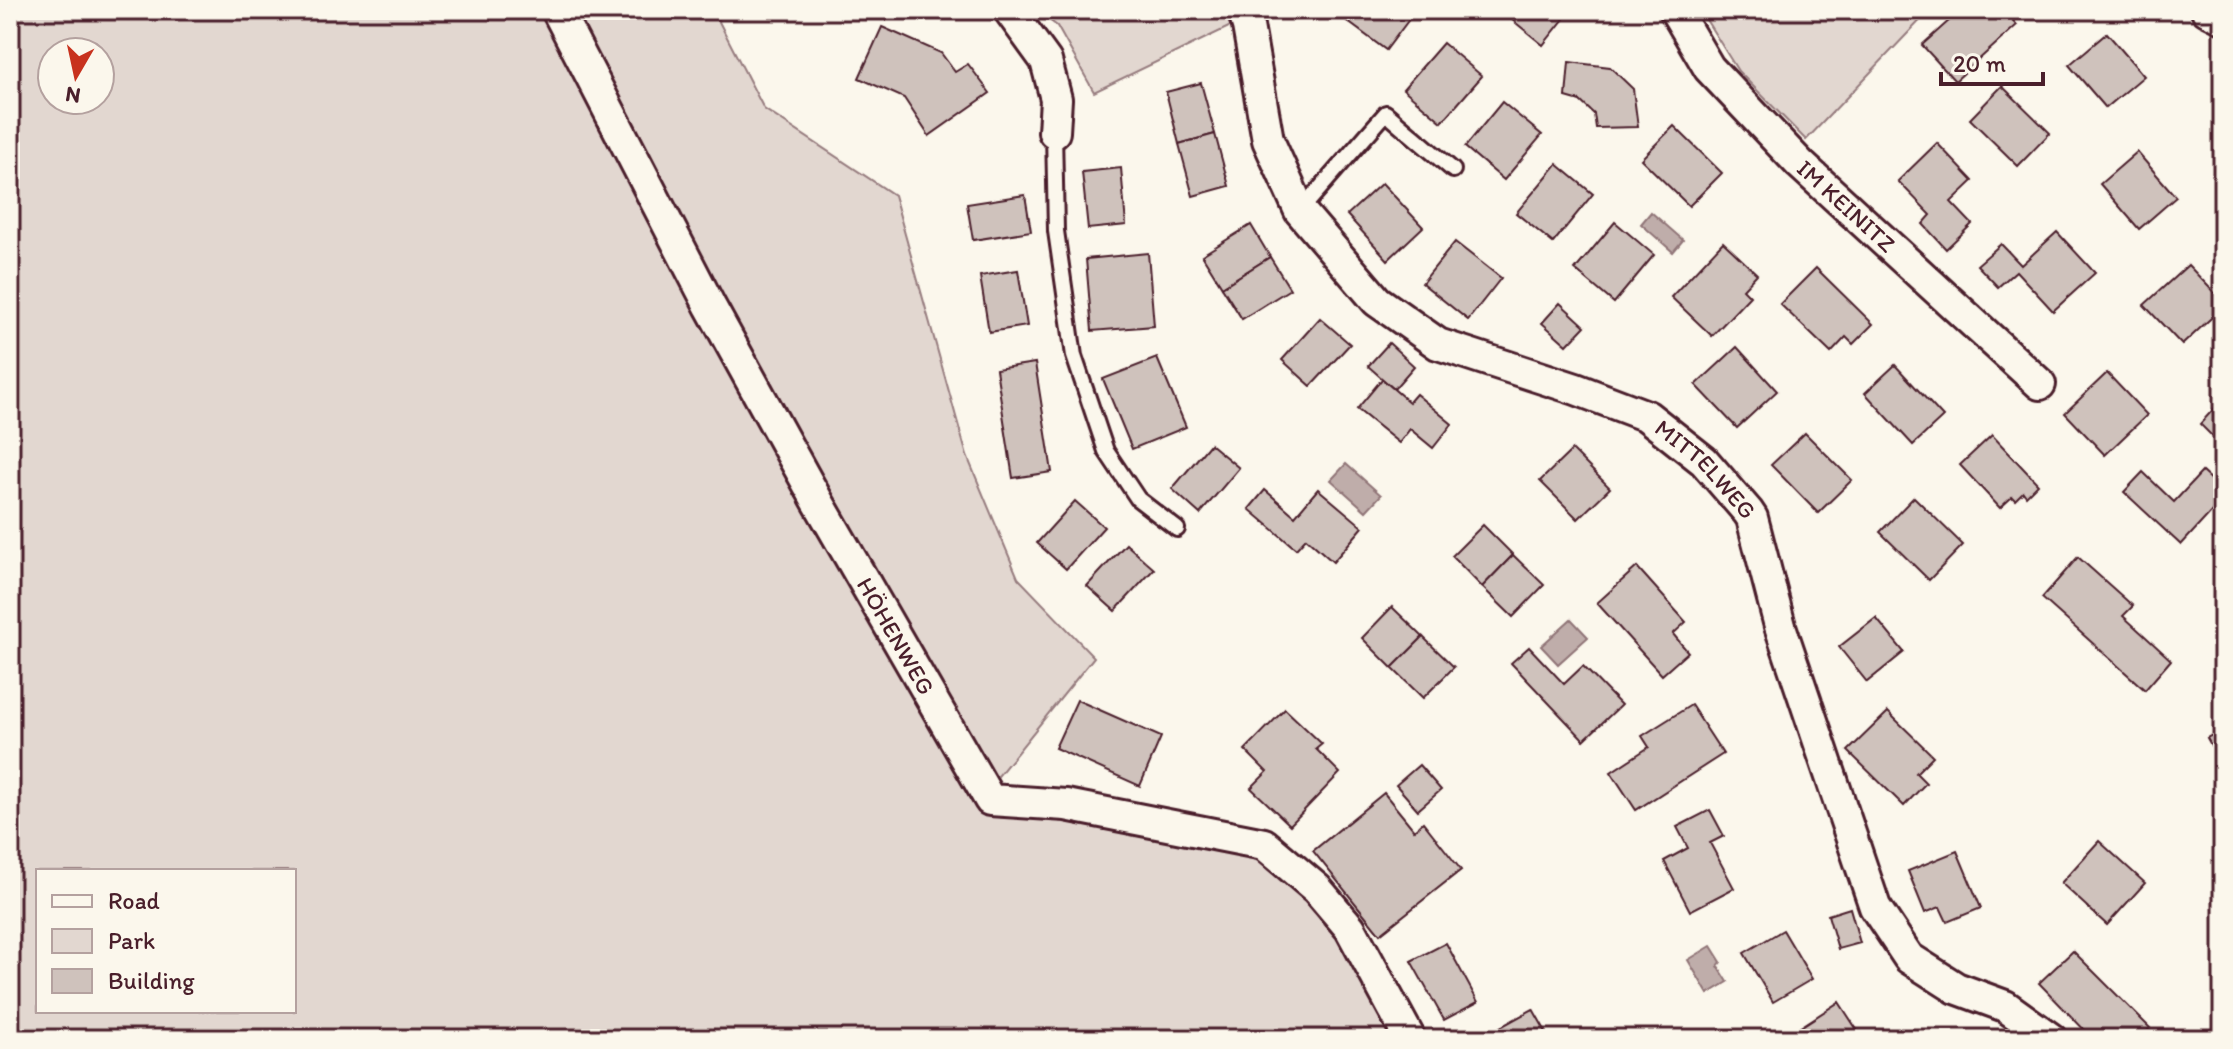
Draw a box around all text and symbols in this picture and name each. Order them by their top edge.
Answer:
north arrow [36,36,116,116]
scale bar [1941,36,2043,86]
text: 20 m [1953,49,2006,78]
text: N [63,81,82,110]
street label: IM KEINITZ [1791,154,1902,258]
street label: MITTELWEG [1649,413,1763,525]
street label: HÖHENWEG [851,572,941,700]
legend [36,869,296,1013]
text: Road [108,886,160,915]
text: Park [108,926,155,955]
text: Building [108,966,195,995]

